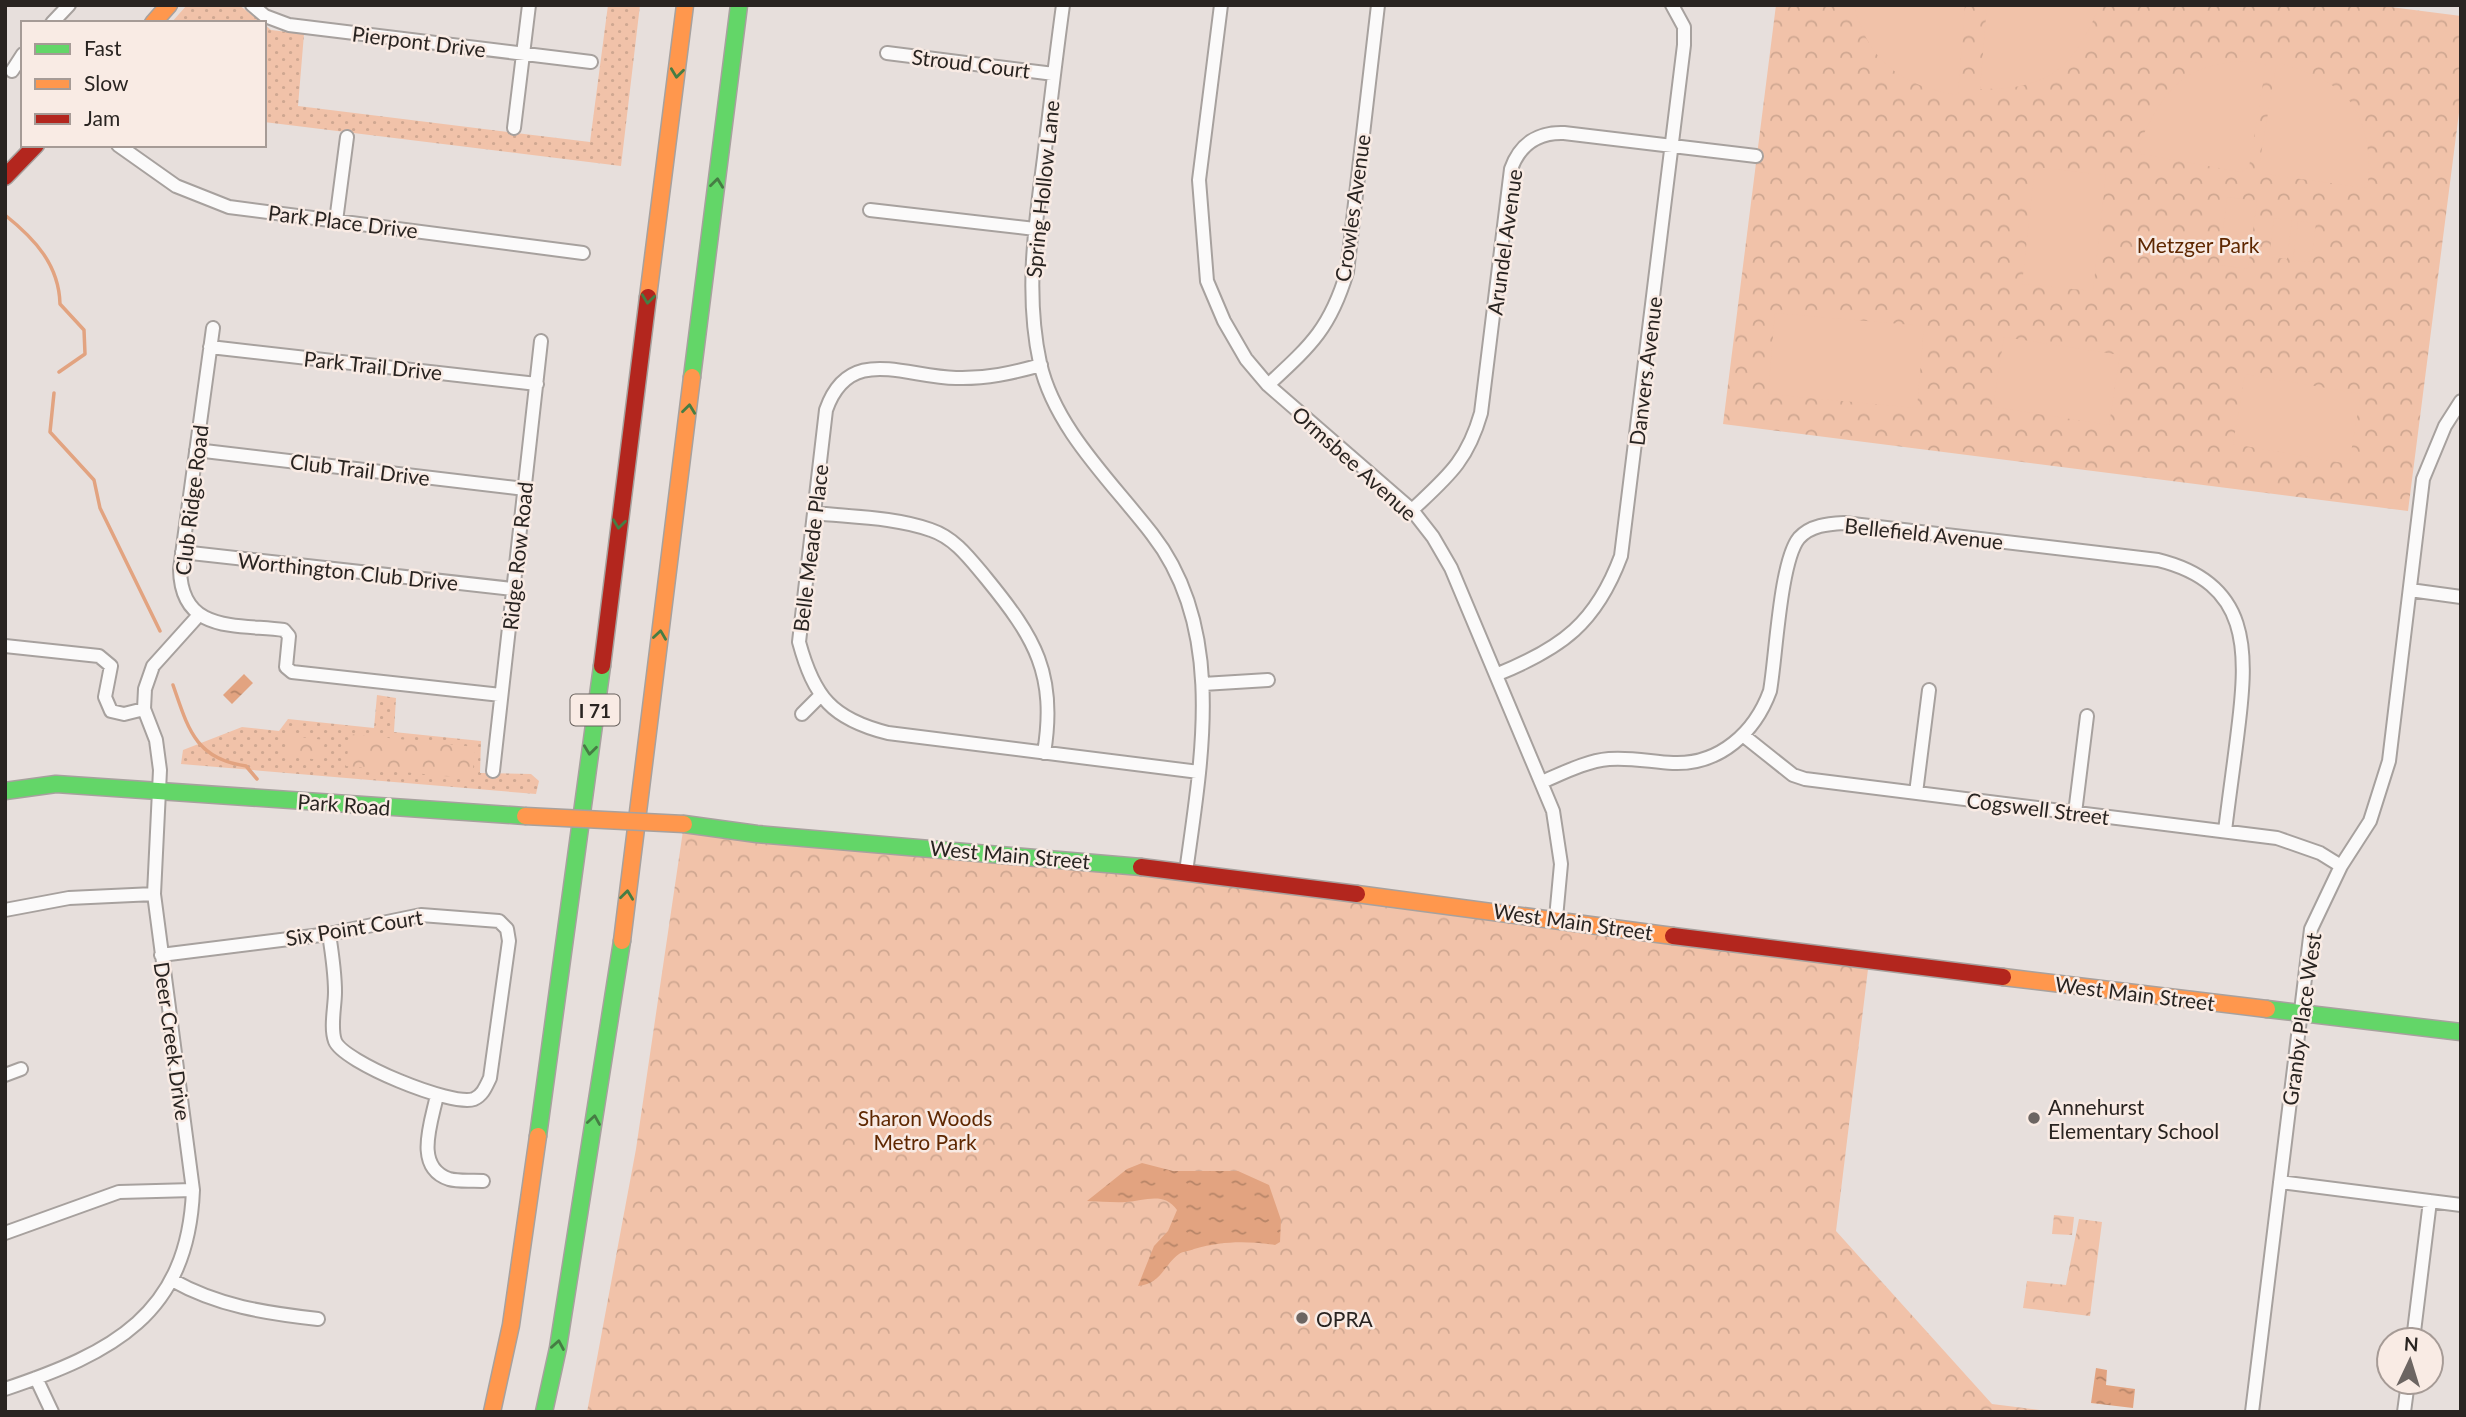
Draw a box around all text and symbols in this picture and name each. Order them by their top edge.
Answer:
street label: Pierpont Drive [351,20,487,62]
legend [21,21,266,147]
text: Fast [84,35,122,60]
street label: Stroud Court [910,43,1032,83]
one-way arrow [669,67,684,79]
text: Slow [84,70,129,95]
street label: Spring Hollow Lane [1020,99,1064,279]
text: Jam [84,105,120,130]
street label: Crowles Avenue [1329,133,1375,283]
street label: Arundel Avenue [1481,167,1527,317]
one-way arrow [710,177,725,189]
street label: Park Place Drive [267,199,419,243]
park label: Metzger Park [2137,232,2260,257]
one-way arrow [641,293,656,304]
street label: Danvers Avenue [1623,295,1667,447]
street label: Park Trail Drive [302,345,444,385]
street label: Ormsbee Avenue [1288,401,1422,525]
one-way arrow [681,403,696,415]
street label: Club Ridge Road [169,423,213,577]
street label: Club Trail Drive [289,448,431,490]
street label: Belle Meade Place [787,463,833,633]
street label: Ridge Row Road [497,480,537,632]
street label: Bellefield Avenue [1843,512,2005,554]
one-way arrow [612,518,627,530]
street label: Worthington Club Drive [237,547,459,595]
one-way arrow [653,629,668,640]
road number: I 71 [570,694,620,726]
one-way arrow [583,744,598,756]
street label: Cogswell Street [1965,787,2111,829]
street label: Park Road [297,788,391,820]
street label: West Main Street [929,835,1092,873]
one-way arrow [620,889,635,901]
street label: West Main Street [1492,897,1655,945]
street label: Six Point Court [284,904,425,950]
street label: Granby Place West [2276,931,2326,1107]
street label: Deer Creek Drive [149,960,197,1122]
street label: West Main Street [2054,971,2217,1015]
place label: Annehurst Elementary School [2048,1094,2219,1143]
park label: Sharon Woods Metro Park [858,1105,992,1154]
marker: Annehurst Elementary School [2026,1110,2042,1126]
one-way arrow [586,1114,601,1126]
place label: OPRA [1316,1306,1374,1331]
marker: OPRA [1294,1310,1310,1326]
north arrow [2375,1326,2445,1396]
text: N [2403,1332,2419,1356]
one-way arrow [550,1339,565,1351]

